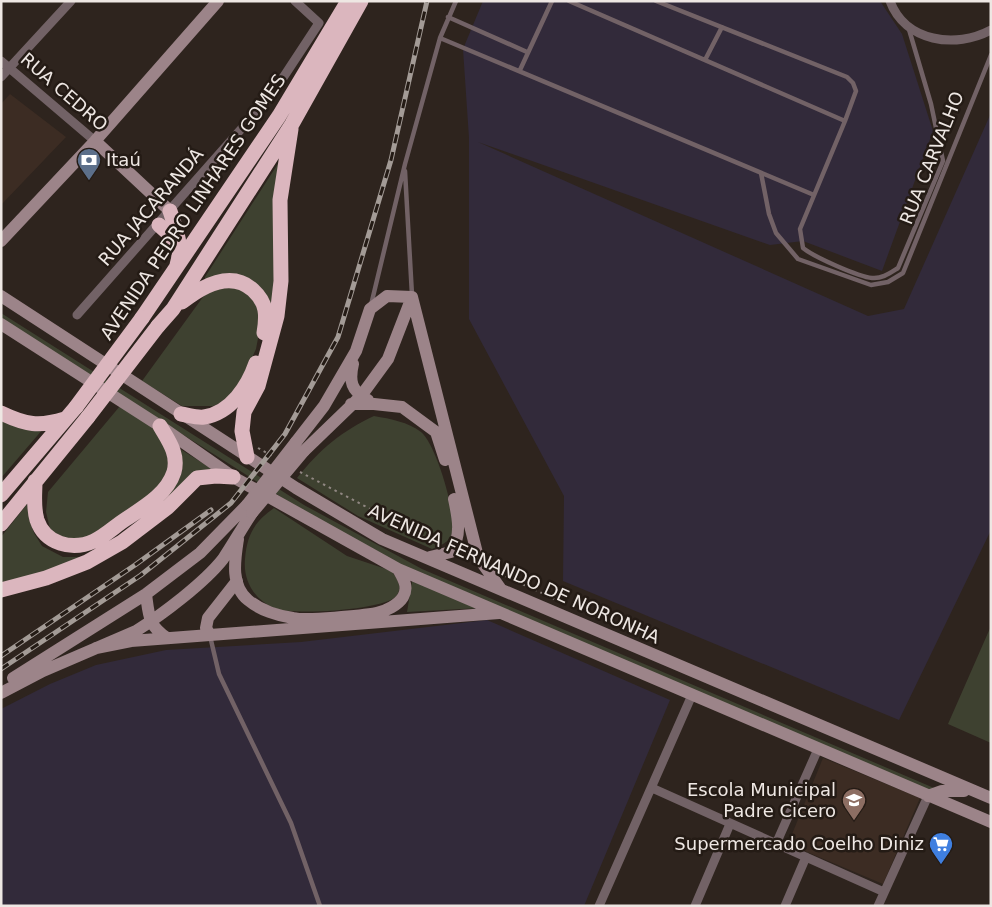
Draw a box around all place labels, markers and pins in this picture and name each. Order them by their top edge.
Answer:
bank icon: Itaú [76,147,102,181]
place label: Itaú [106,149,141,170]
place label: Escola Municipal Padre Cicero [687,779,836,821]
school or university icon: Escola Municipal Padre Cicero [841,787,867,821]
supermarket icon: Supermercado Coelho Diniz [928,831,954,865]
place label: Supermercado Coelho Diniz [674,833,924,854]

